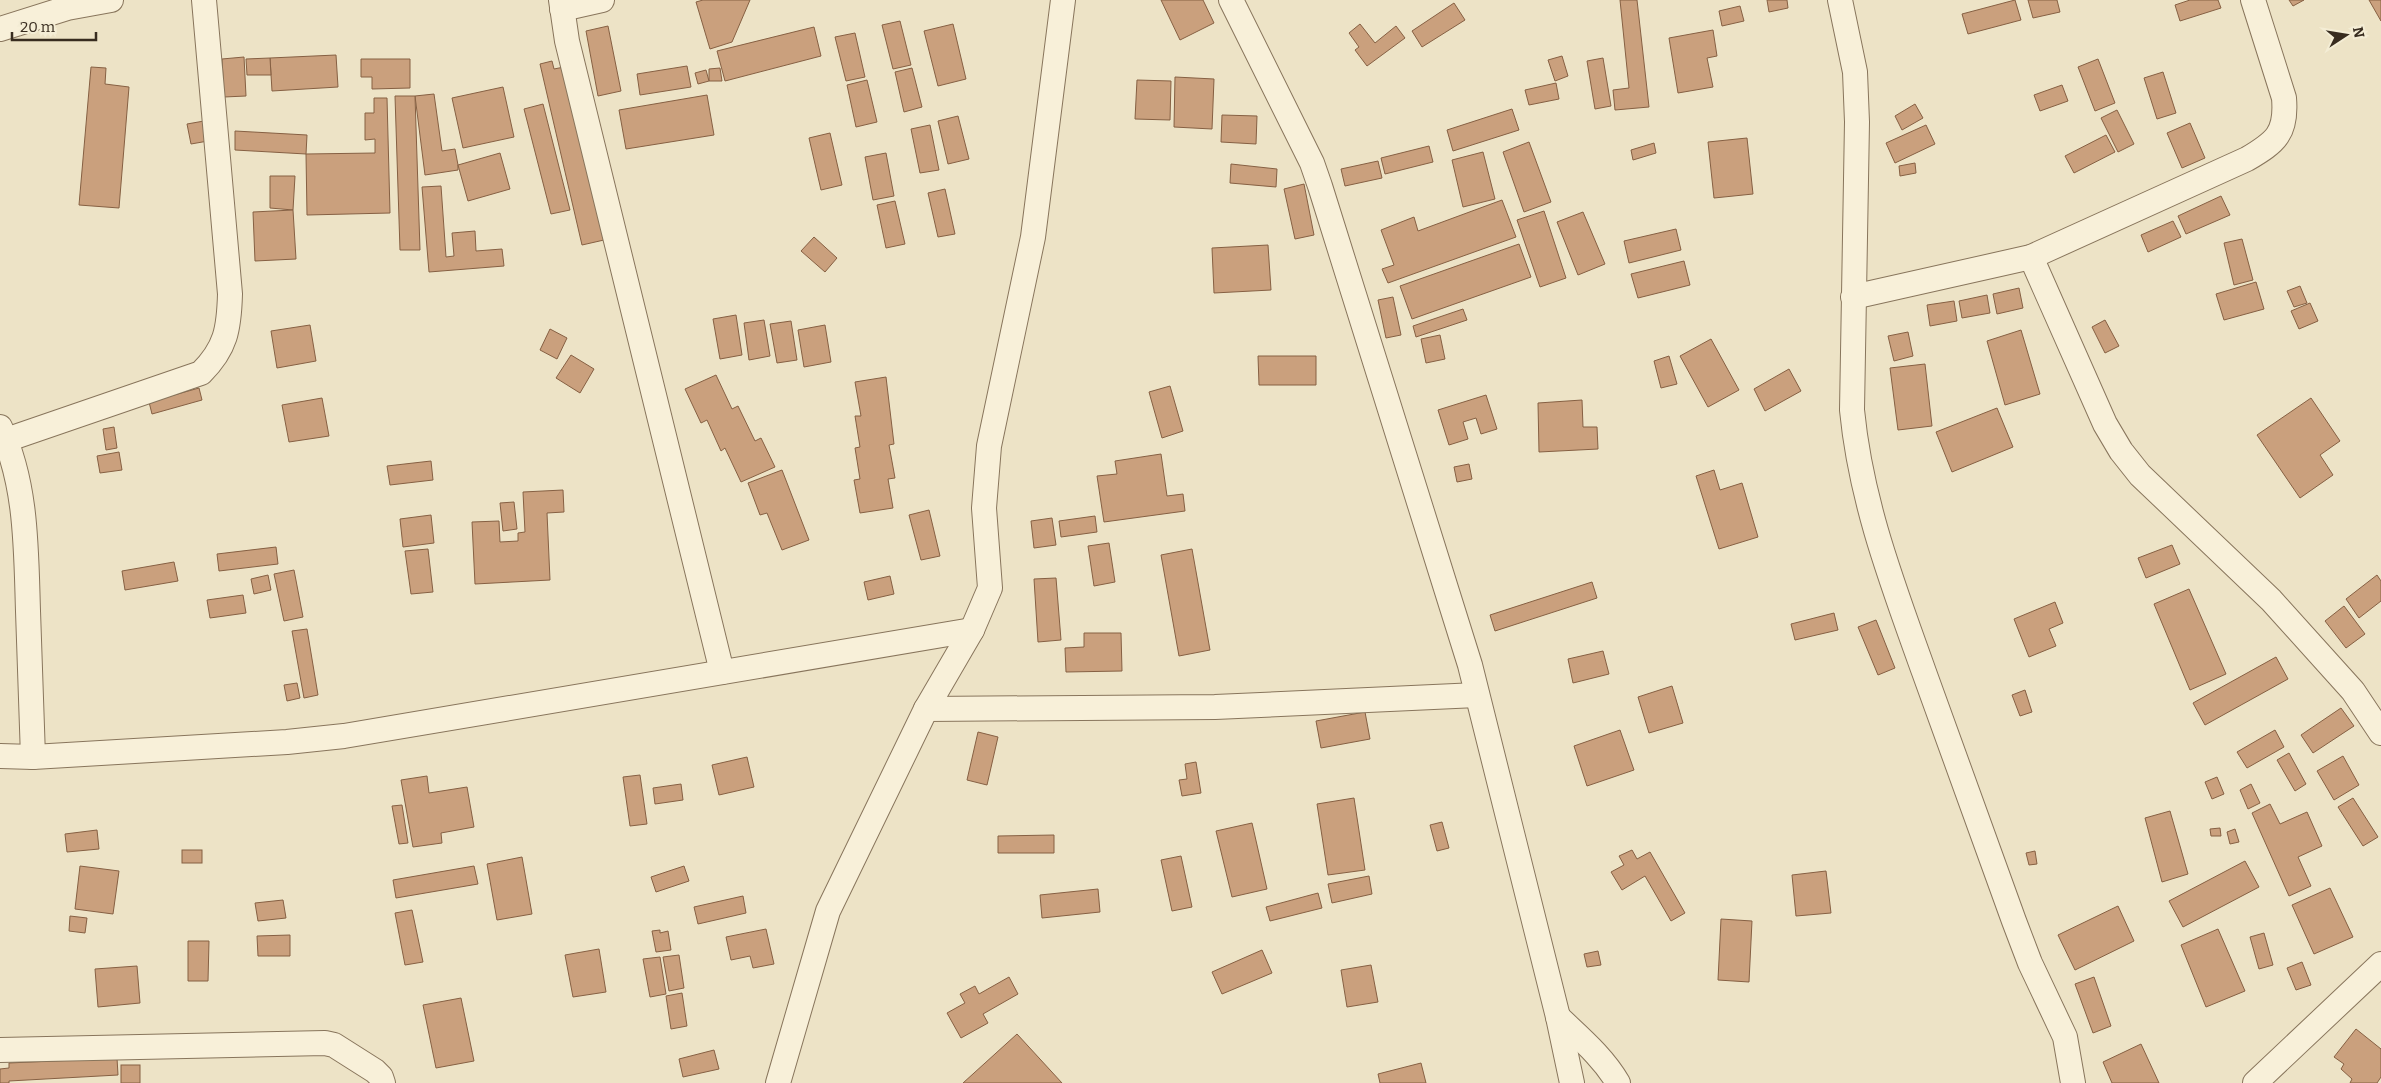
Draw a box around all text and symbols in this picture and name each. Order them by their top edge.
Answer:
scale bar [12,10,96,42]
north arrow [2321,10,2371,60]
text: 20 m [20,18,56,36]
text: N [2349,25,2368,40]

